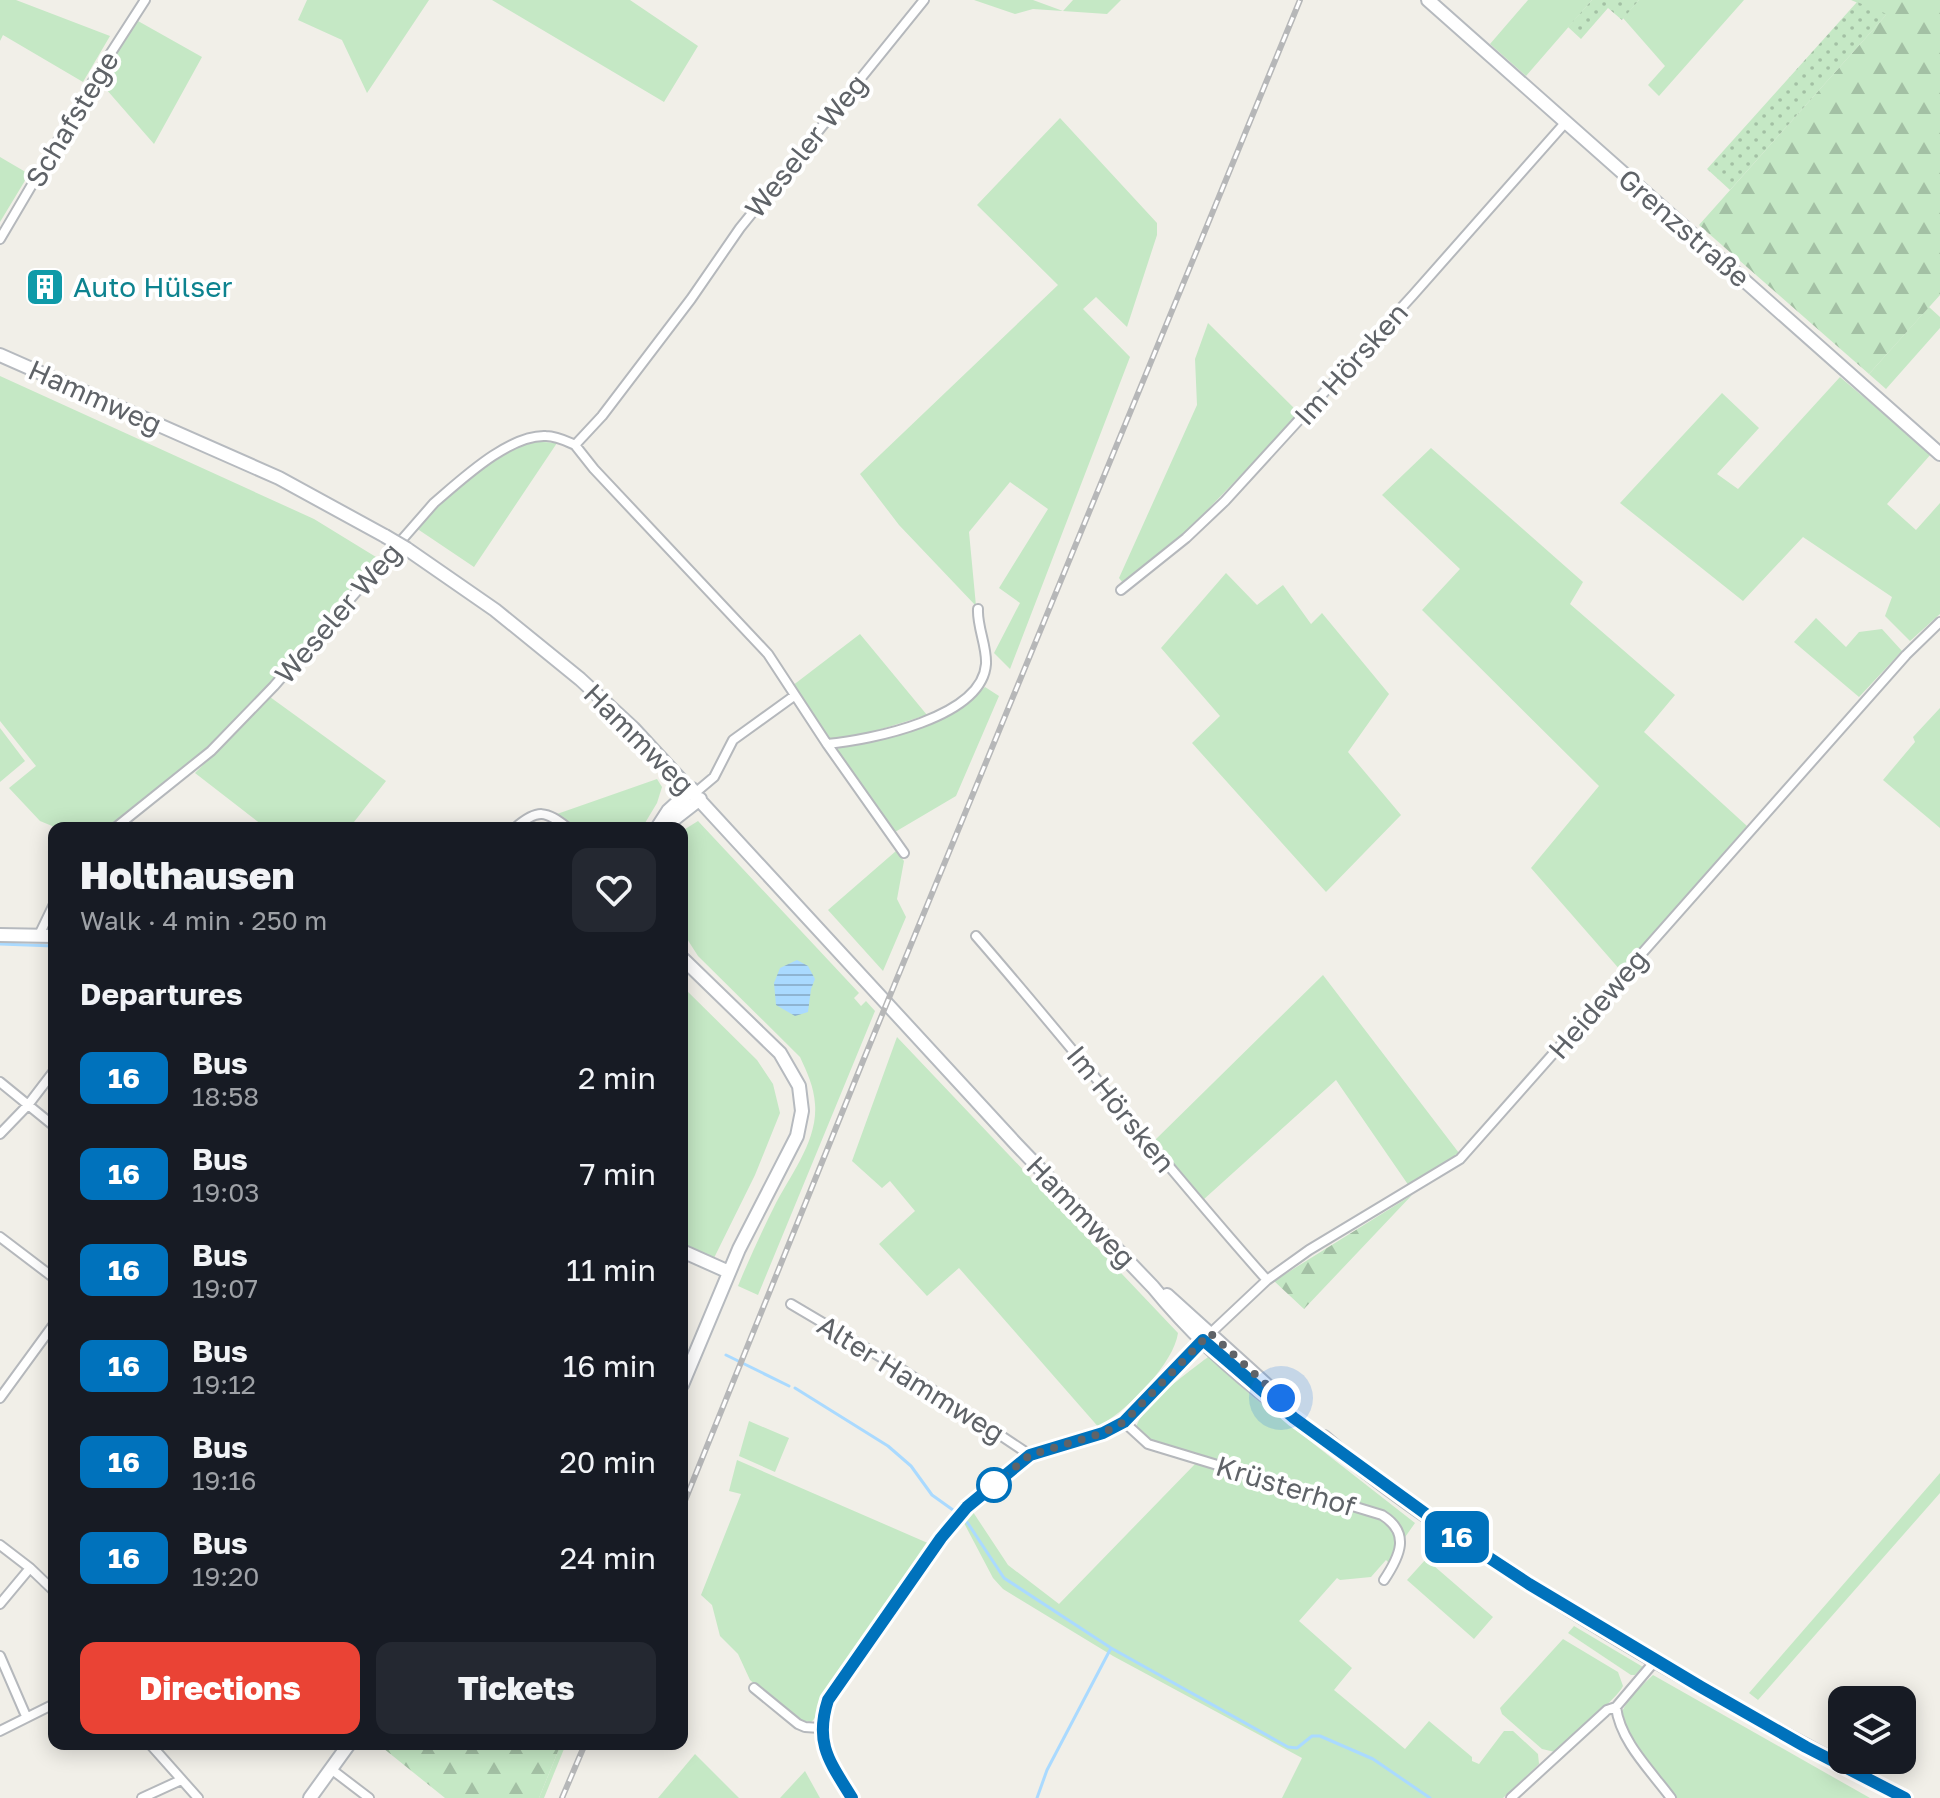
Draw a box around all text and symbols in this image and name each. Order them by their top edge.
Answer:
street label: Schafstege [18,45,125,192]
street label: Weseler Weg [738,67,874,224]
street label: Grenzstraße [1612,162,1757,294]
building icon: Auto Hülser [24,266,66,308]
place label: Auto Hülser [73,270,232,303]
street label: Im Hörsken [1287,296,1414,432]
street label: Hammweg [24,353,167,441]
street label: Weseler Weg [268,536,408,690]
street label: Hammweg [577,677,701,801]
button: heart [572,848,656,932]
text: Holthausen [80,852,294,897]
text: Walk · 4 min · 250 m [80,905,327,936]
street label: Heideweg [1541,942,1654,1065]
text: Departures [80,976,243,1012]
street label: Im Hörsken [1060,1039,1182,1179]
text: Bus [192,1045,248,1081]
text: 2 min [578,1060,656,1096]
text: 16 [108,1061,140,1094]
text: 18:58 [192,1081,259,1112]
text: Bus [192,1141,248,1177]
street label: Hammweg [1020,1149,1143,1274]
text: 7 min [580,1156,656,1192]
text: 16 [108,1157,140,1190]
text: 19:03 [192,1177,259,1208]
text: Bus [192,1237,248,1273]
text: 11 min [566,1252,656,1288]
text: 16 [108,1253,140,1286]
text: 19:07 [192,1273,258,1304]
street label: Alter Hammweg [812,1308,1011,1449]
text: Bus [192,1333,248,1369]
text: 16 min [563,1348,656,1384]
text: 16 [108,1349,140,1382]
text: 19:12 [192,1369,256,1400]
your location [1261,1378,1301,1418]
text: Bus [192,1429,248,1465]
text: 20 min [559,1444,656,1480]
text: 16 [108,1445,140,1478]
street label: Krüsterhof [1212,1449,1360,1522]
text: 19:16 [192,1465,256,1496]
unlabelled marker [977,1468,1011,1502]
line badge: 16 [1421,1511,1493,1563]
text: 16 [1441,1520,1473,1553]
text: Bus [192,1525,248,1561]
text: 24 min [560,1540,656,1576]
text: 16 [108,1541,140,1574]
text: 19:20 [192,1561,259,1592]
button: Directions [80,1642,360,1734]
button: Tickets [376,1642,656,1734]
map controls [1828,1686,1916,1774]
button: layers [1828,1686,1916,1774]

